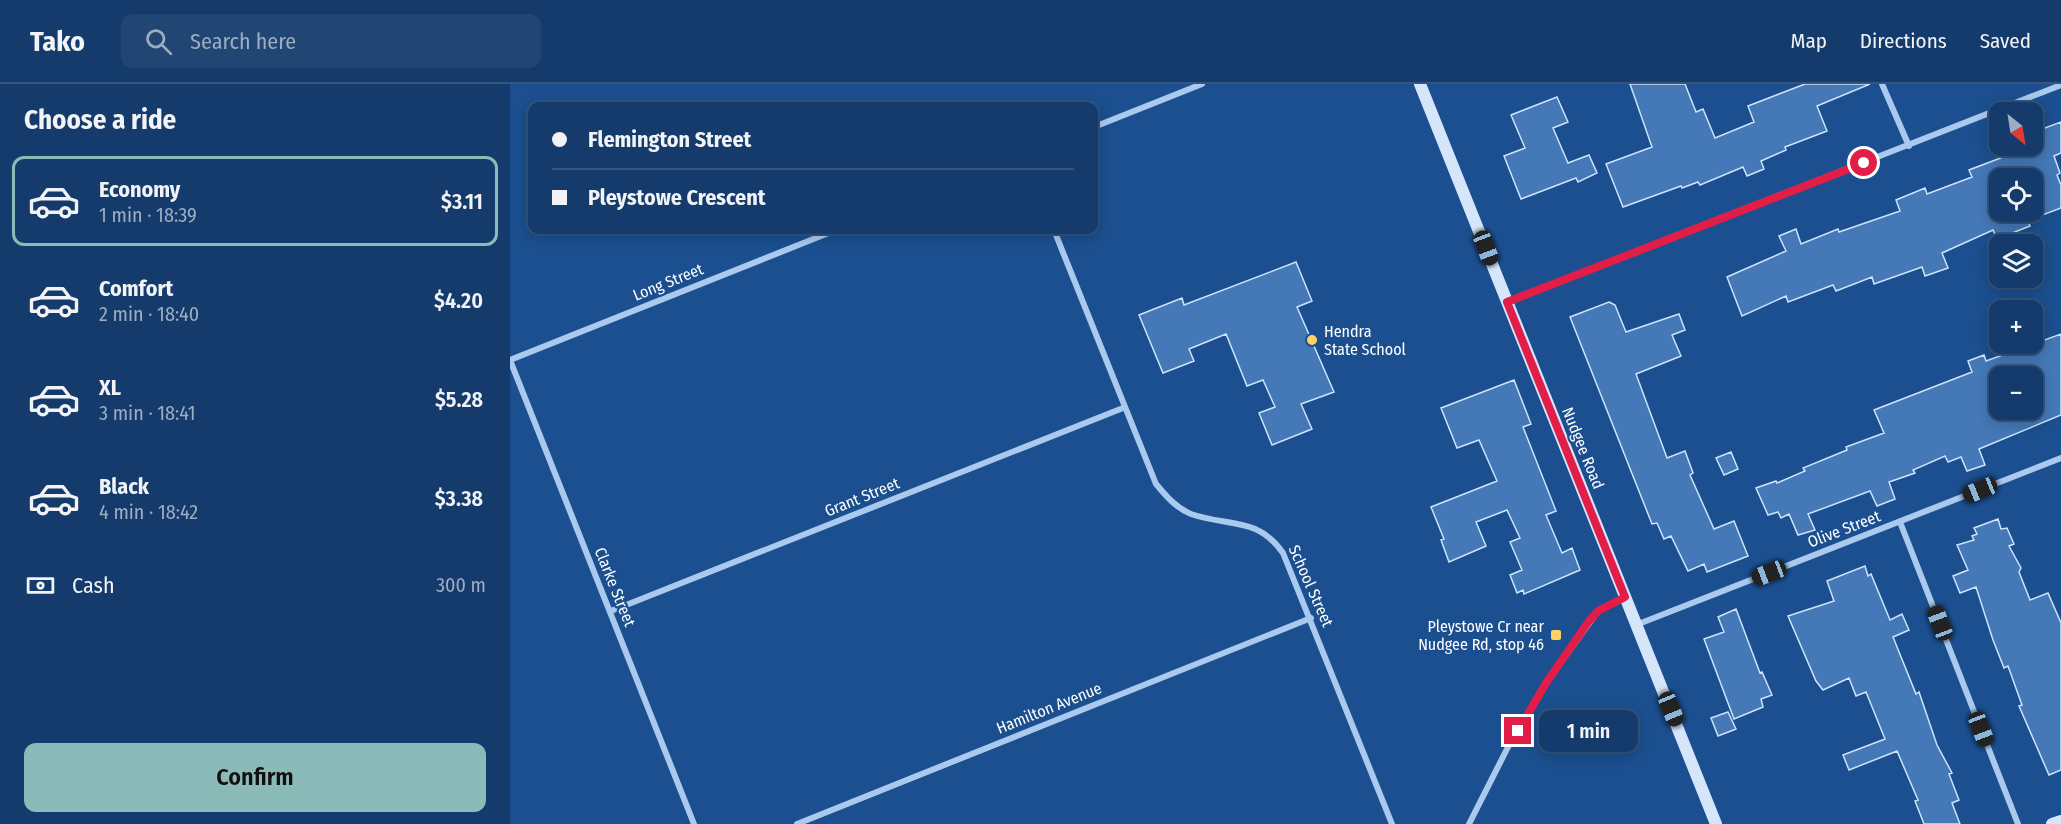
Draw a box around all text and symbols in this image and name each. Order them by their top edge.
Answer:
search box [121,14,541,68]
text: Tako [30,25,85,58]
icon: search [142,25,175,58]
text: Search here [190,28,296,55]
text: Map [1790,28,1827,54]
text: Directions [1860,28,1947,54]
text: Saved [1980,28,2031,54]
north arrow [1989,102,2043,156]
map controls [1989,102,2043,420]
text: Choose a ride [24,104,176,136]
text: Flemington Street [588,126,751,153]
route start [1850,149,1877,176]
button: locate [1989,168,2043,222]
icon: car [27,174,81,228]
text: Economy [99,176,180,203]
text: Pleystowe Crescent [588,184,766,211]
text: $3.11 [441,188,483,215]
text: 1 min · 18:39 [99,203,197,227]
car [1471,228,1501,268]
button: layers [1989,234,2043,288]
street label: Long Street [630,259,707,305]
icon: car [27,273,81,327]
text: Comfort [99,275,173,302]
text: $4.20 [434,287,483,314]
button: + [1989,300,2043,354]
text: 2 min · 18:40 [99,302,199,326]
place label: Hendra State School [1324,322,1406,359]
marker: Hendra State School [1305,333,1319,347]
button: − [1989,366,2043,420]
icon: car [27,372,81,426]
text: XL [99,374,121,401]
text: $5.28 [435,386,483,413]
text: 3 min · 18:41 [99,401,196,425]
street label: Nudgee Road [1558,404,1608,492]
icon: car [27,471,81,525]
text: Black [99,473,149,500]
street label: Grant Street [822,473,903,521]
car [1960,475,2000,505]
text: $3.38 [435,485,483,512]
text: 4 min · 18:42 [99,500,198,524]
street label: Olive Street [1805,506,1884,552]
street label: School Street [1285,542,1338,630]
street label: Clarke Street [590,545,640,630]
car [1749,558,1789,588]
icon: cash [24,569,57,602]
text: Cash [72,572,115,599]
text: 300 m [436,573,486,597]
car [1925,603,1955,643]
place label: Pleystowe Cr near Nudgee Rd, stop 46 [1418,617,1544,654]
marker: Pleystowe Cr near Nudgee Rd, stop 46 [1549,628,1563,642]
street label: Hamilton Avenue [994,678,1104,738]
car [1656,689,1686,729]
car [1966,709,1996,749]
callout: 1 min [1539,710,1638,752]
route end [1504,717,1531,744]
text: 1 min [1567,719,1610,743]
button: Confirm [24,743,486,812]

